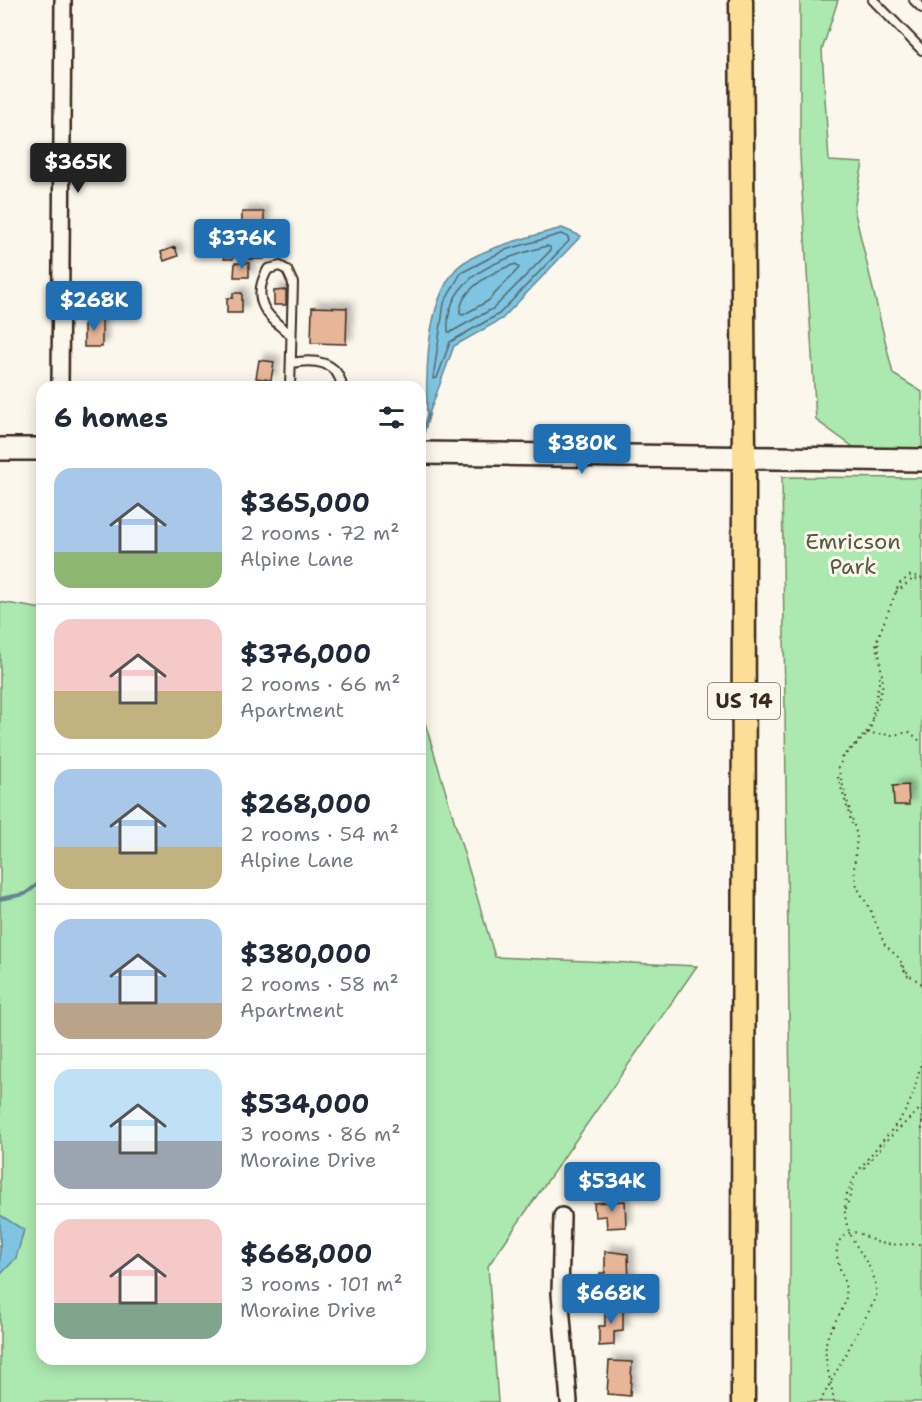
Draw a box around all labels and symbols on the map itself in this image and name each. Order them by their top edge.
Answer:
pin: $365K [36,143,120,194]
pin: $376K [200,219,284,270]
pin: $268K [52,281,136,332]
pin: $380K [540,424,624,475]
park label: Emricson Park [805,527,901,581]
road number: US 14 [708,683,780,719]
pin: $534K [570,1162,654,1213]
pin: $668K [569,1274,653,1325]

